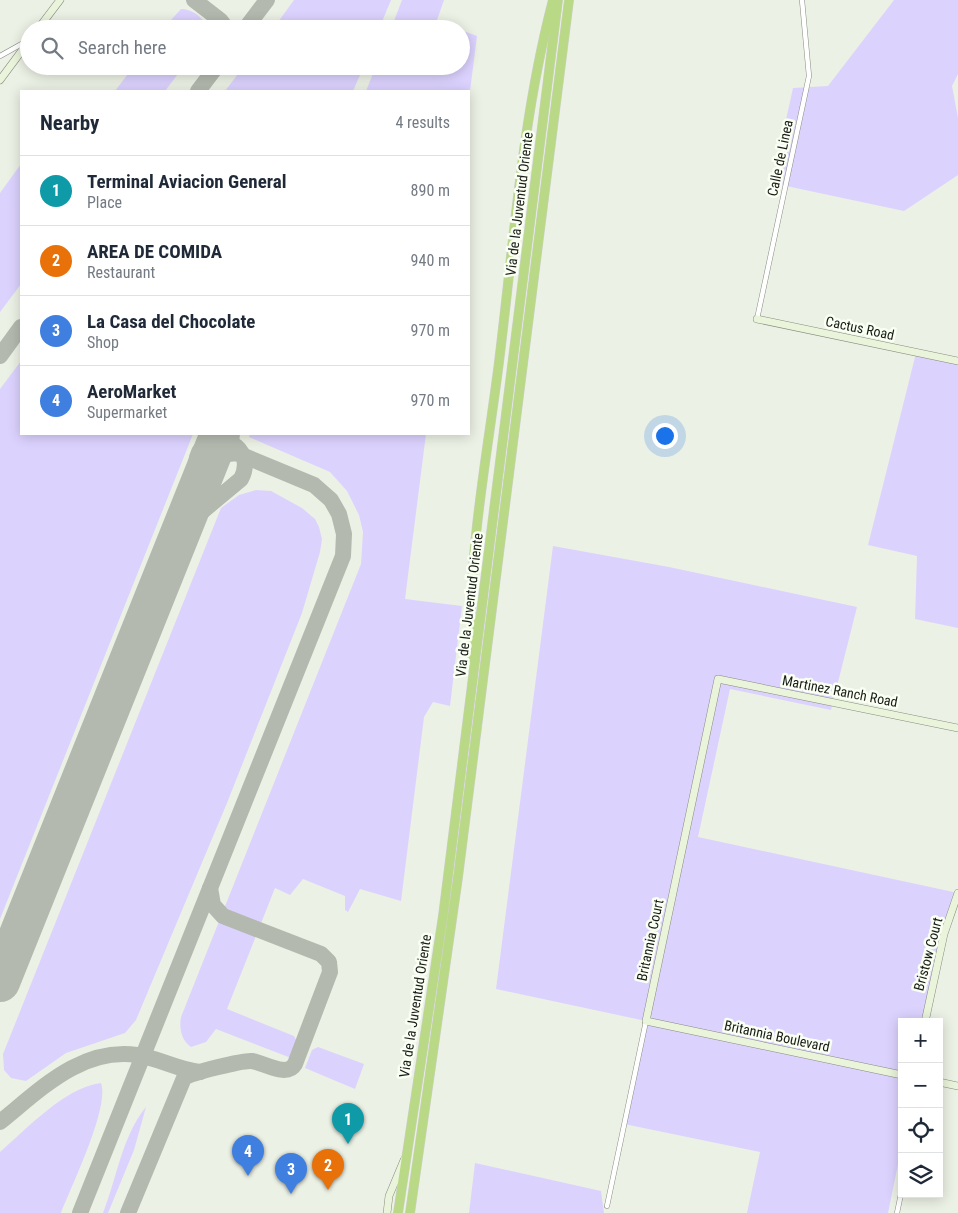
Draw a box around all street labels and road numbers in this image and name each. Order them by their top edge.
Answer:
street label: Calle de Linea [764,118,796,198]
street label: Via de la Juventud Oriente [502,131,536,277]
street label: Cactus Road [824,313,896,343]
street label: Via de la Juventud Oriente [452,532,486,678]
street label: Martinez Ranch Road [781,672,899,710]
street label: Britannia Court [634,898,666,982]
street label: Bristow Court [911,916,945,992]
street label: Via de la Juventud Oriente [396,933,434,1079]
street label: Britannia Boulevard [723,1017,831,1055]

